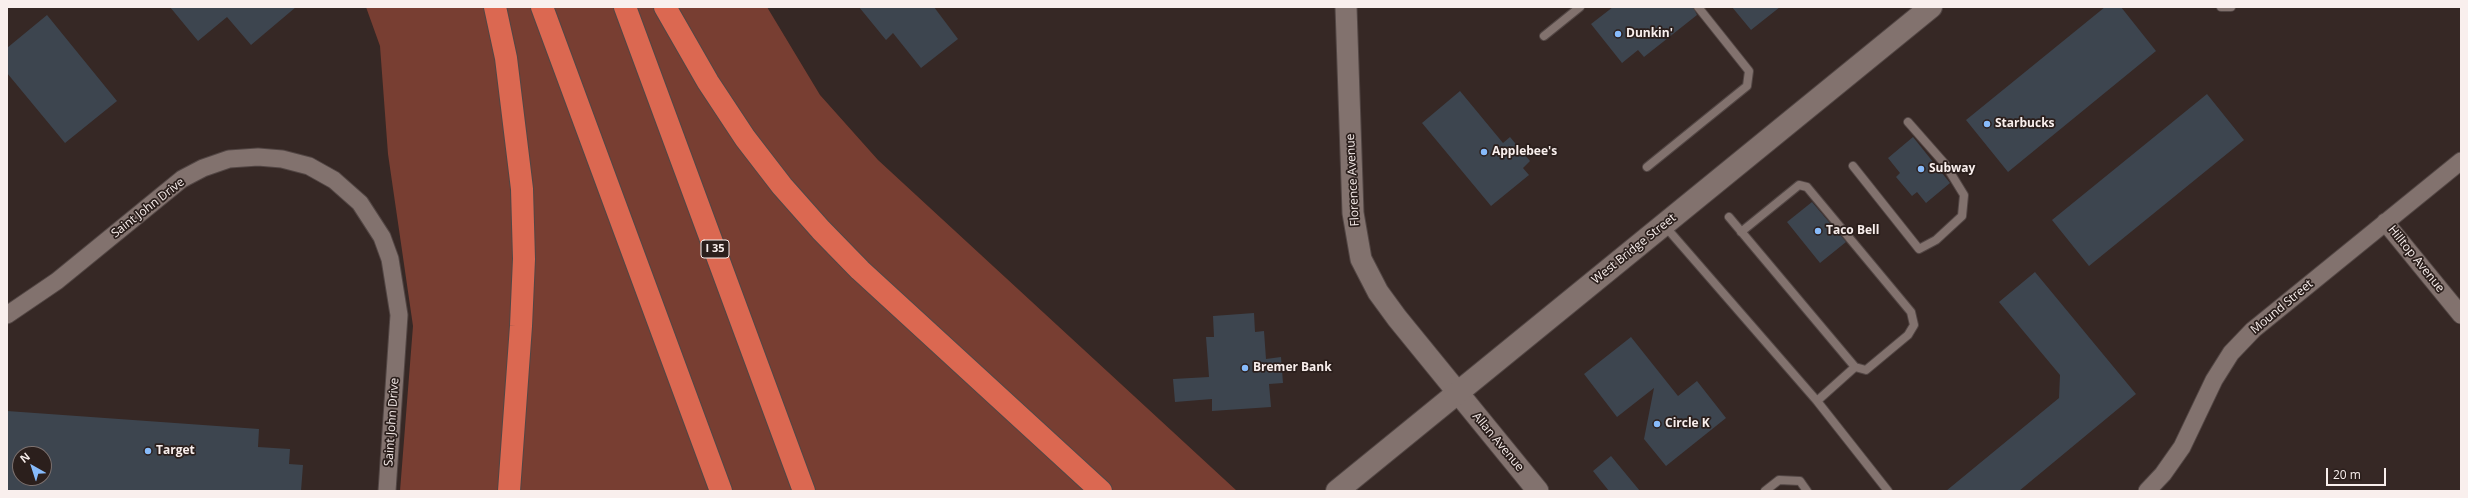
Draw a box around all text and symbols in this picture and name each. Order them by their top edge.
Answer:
place label: Dunkin' [1626,27,1673,41]
marker: Dunkin' [1613,29,1623,39]
place label: Starbucks [1995,117,2055,131]
marker: Starbucks [1982,119,1992,129]
street label: Florence Avenue [1343,133,1363,227]
place label: Applebee's [1492,145,1557,159]
marker: Applebee's [1479,147,1489,157]
place label: Subway [1929,162,1975,176]
marker: Subway [1916,164,1926,174]
street label: Saint John Drive [109,175,187,241]
street label: West Bridge Street [1589,211,1679,287]
street label: Hilltop Avenue [2385,223,2447,295]
place label: Taco Bell [1826,224,1879,238]
marker: Taco Bell [1813,226,1823,236]
road number: I 35 [701,240,729,258]
street label: Mound Street [2248,277,2316,337]
place label: Bremer Bank [1253,361,1332,375]
marker: Bremer Bank [1240,363,1250,373]
street label: Saint John Drive [382,377,402,467]
street label: Allan Avenue [1469,410,1527,474]
place label: Circle K [1665,417,1710,431]
marker: Circle K [1652,419,1662,429]
place label: Target [156,444,195,458]
north arrow [12,446,52,486]
marker: Target [143,446,153,456]
text: N [17,448,33,466]
scale bar [2328,460,2388,486]
text: 20 m [2333,466,2361,483]

